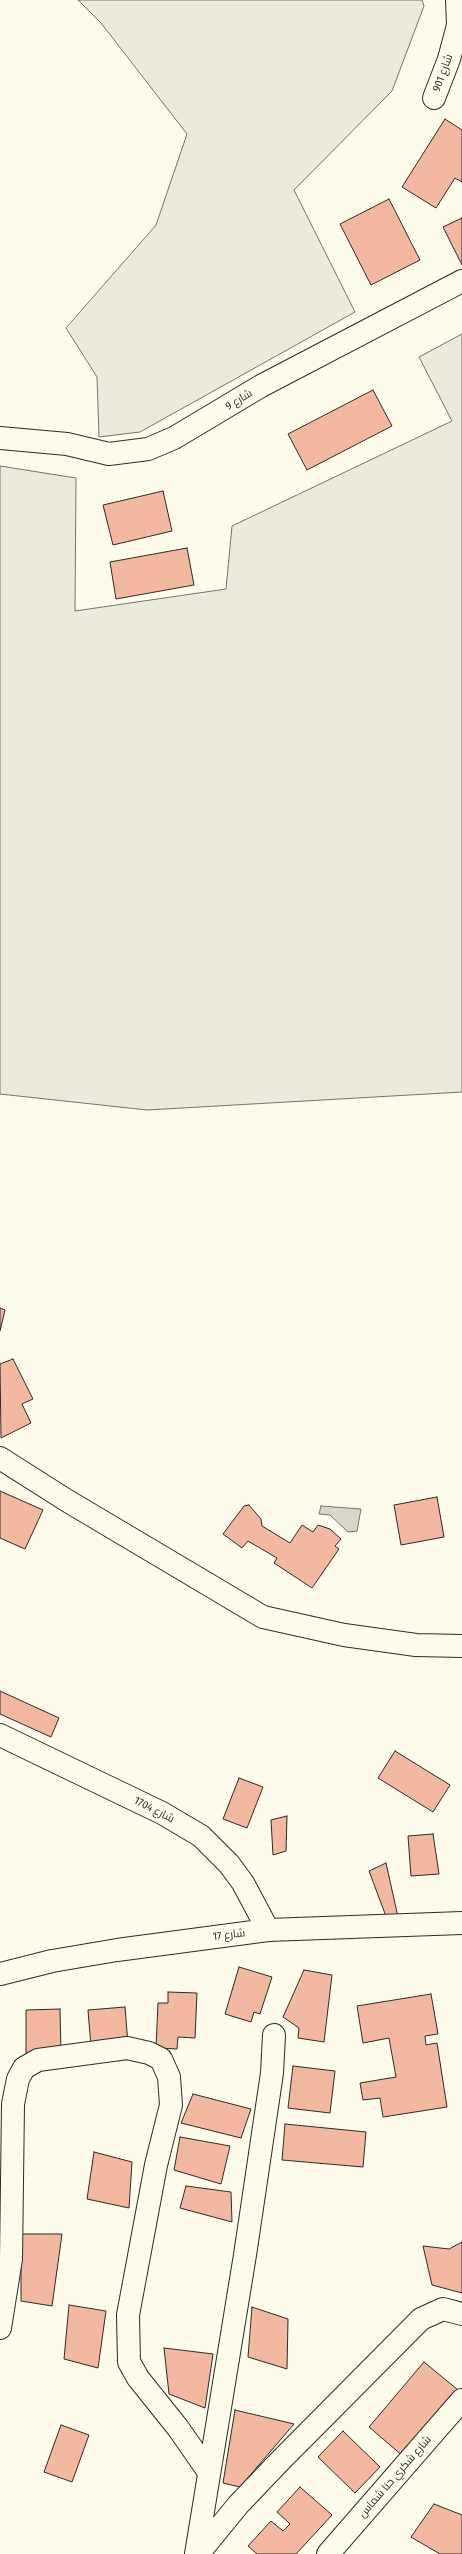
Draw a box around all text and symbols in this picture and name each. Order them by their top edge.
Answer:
street label: شارع 901 [430,52,456,94]
street label: شارع 9 [223,387,255,413]
street label: شارع 1704 [132,1794,176,1826]
street label: شارع 17 [212,1926,246,1944]
street label: شارع شكري حنا شماس [356,2433,434,2521]

